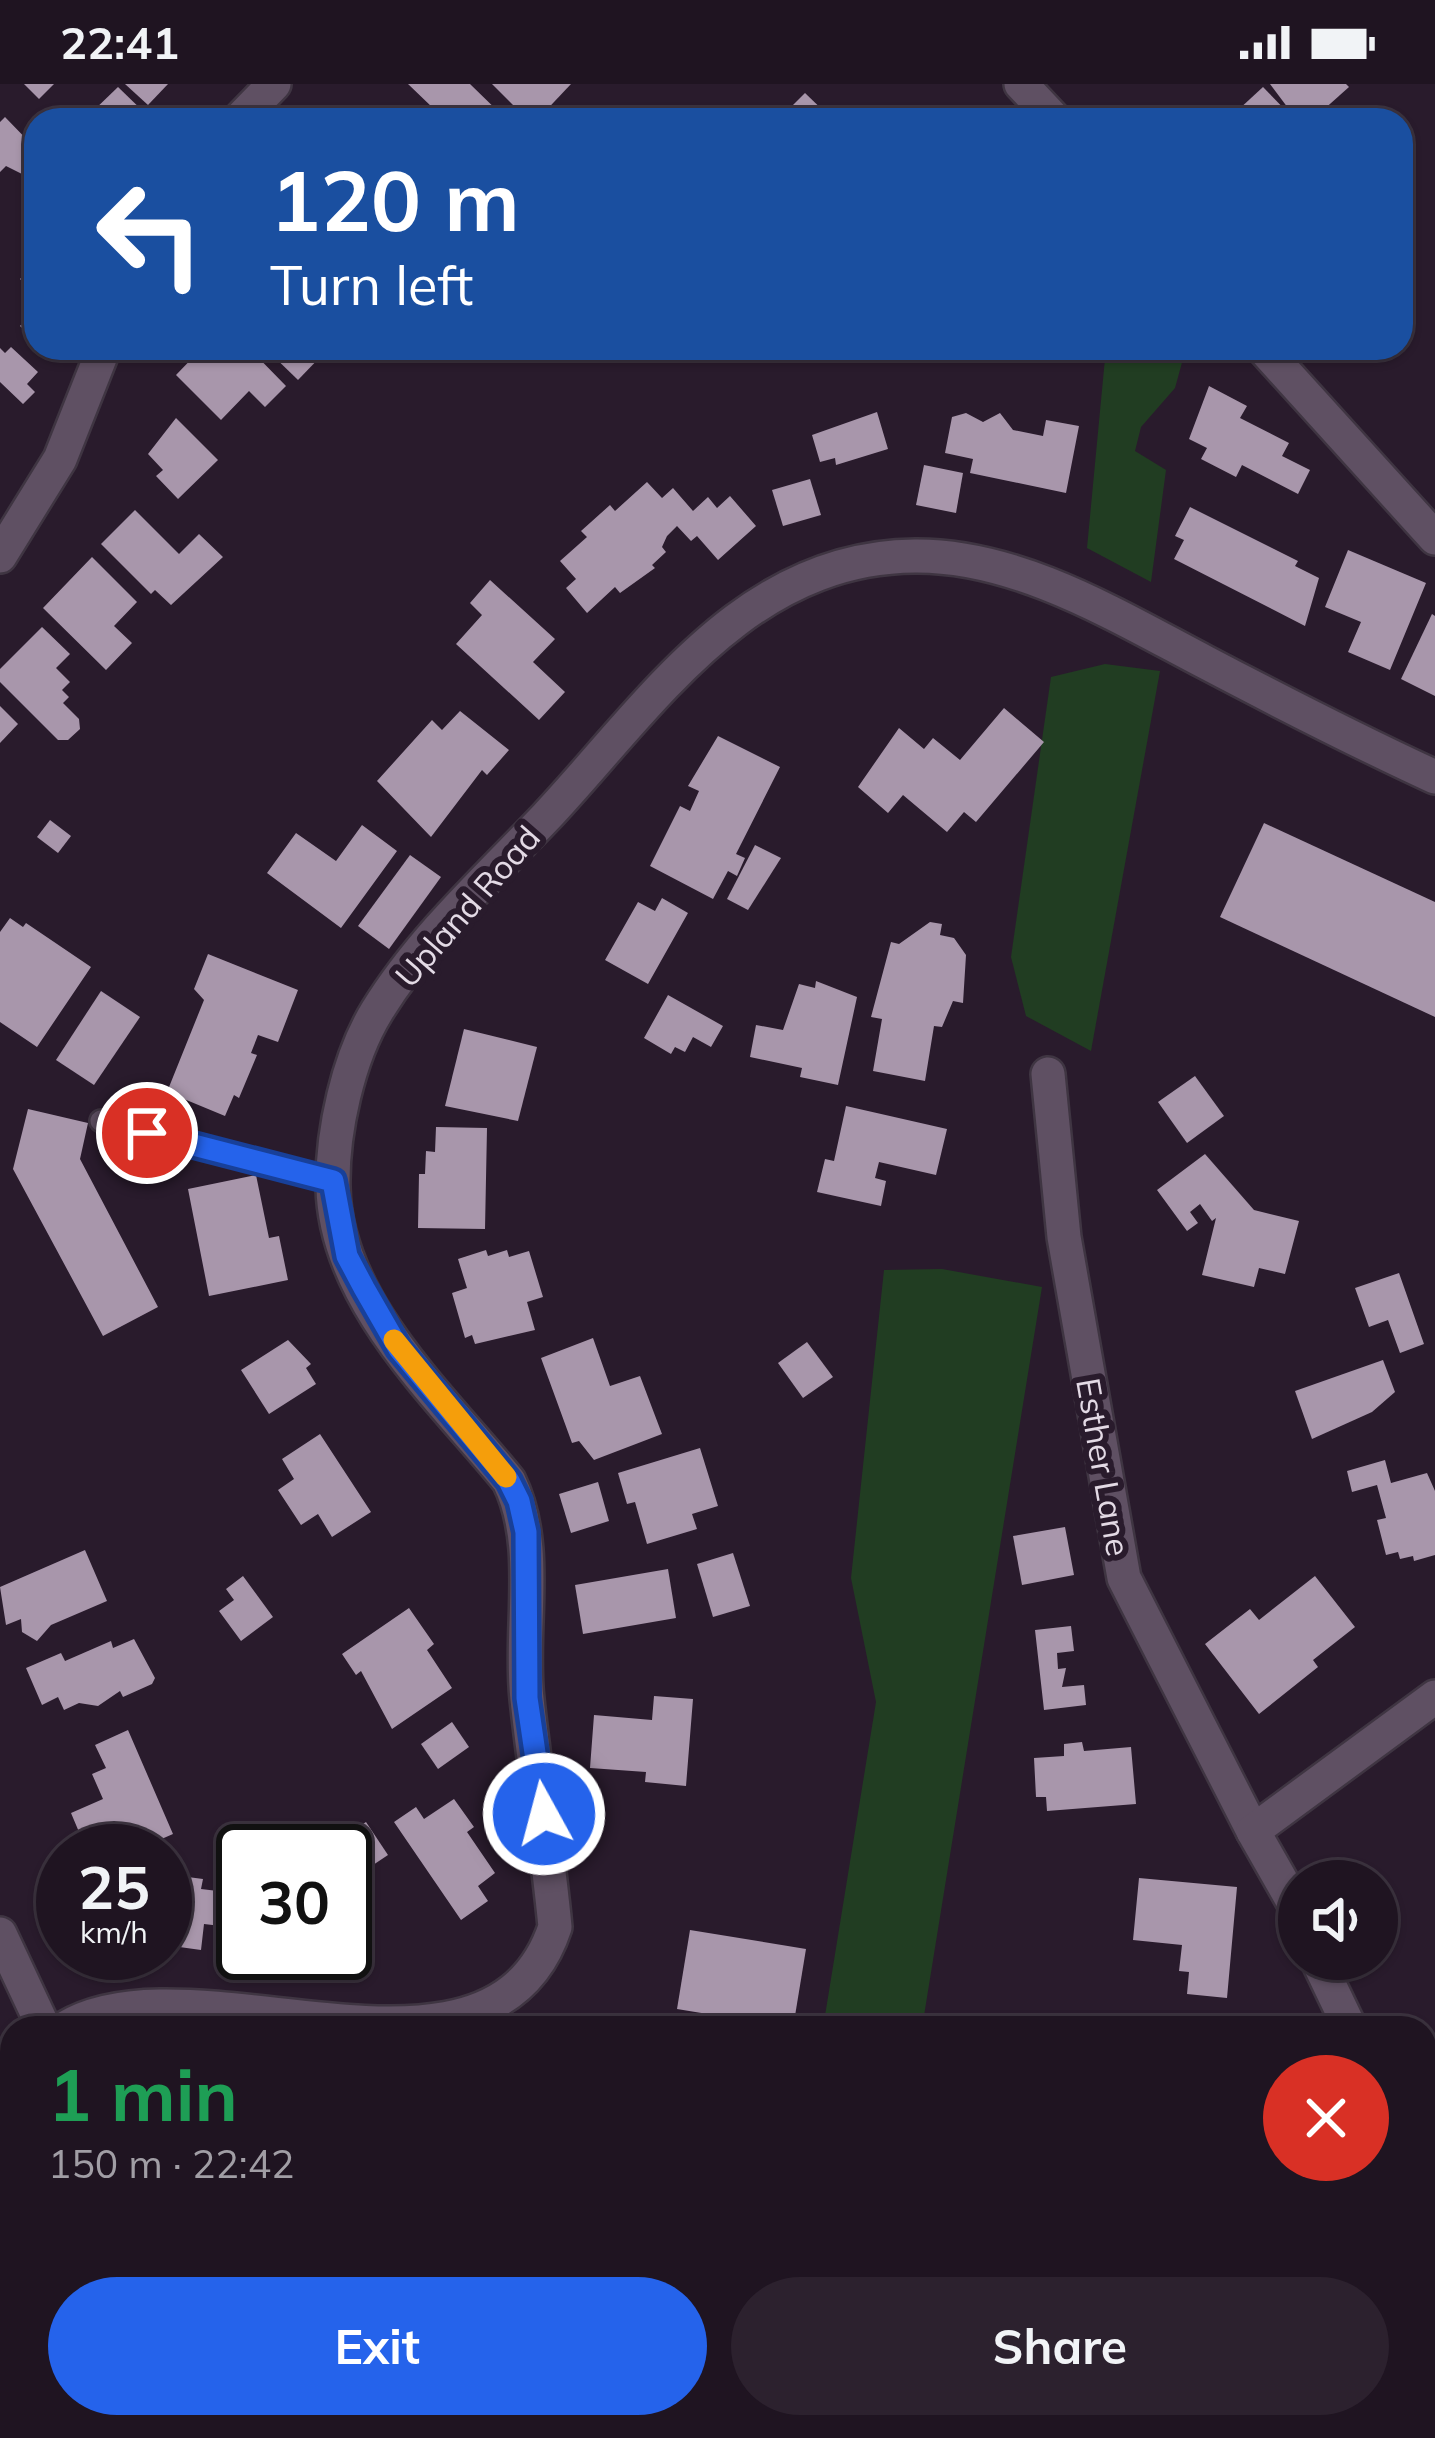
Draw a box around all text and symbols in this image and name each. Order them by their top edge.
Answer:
text: 22:41 [60,14,179,70]
text: 120 m [270,147,520,252]
icon: left [72,156,228,312]
text: Turn left [270,251,473,319]
street label: Upland Road [386,817,548,995]
pin [96,1082,198,1184]
icon: arrive [114,1100,180,1166]
street label: Esther Lane [1068,1375,1140,1559]
position arrow [481,1751,607,1877]
speed limit sign: 30 [216,1824,372,1980]
text: 25 [78,1849,150,1924]
map controls [1278,1860,1398,1980]
button: sound [1278,1860,1398,1980]
text: km/h [80,1913,148,1951]
text: 1 min [48,2049,238,2139]
button: close [1263,2055,1389,2181]
text: 150 m · 22:42 [48,2139,294,2188]
button: Exit [48,2277,707,2415]
button: Share [731,2277,1389,2415]

